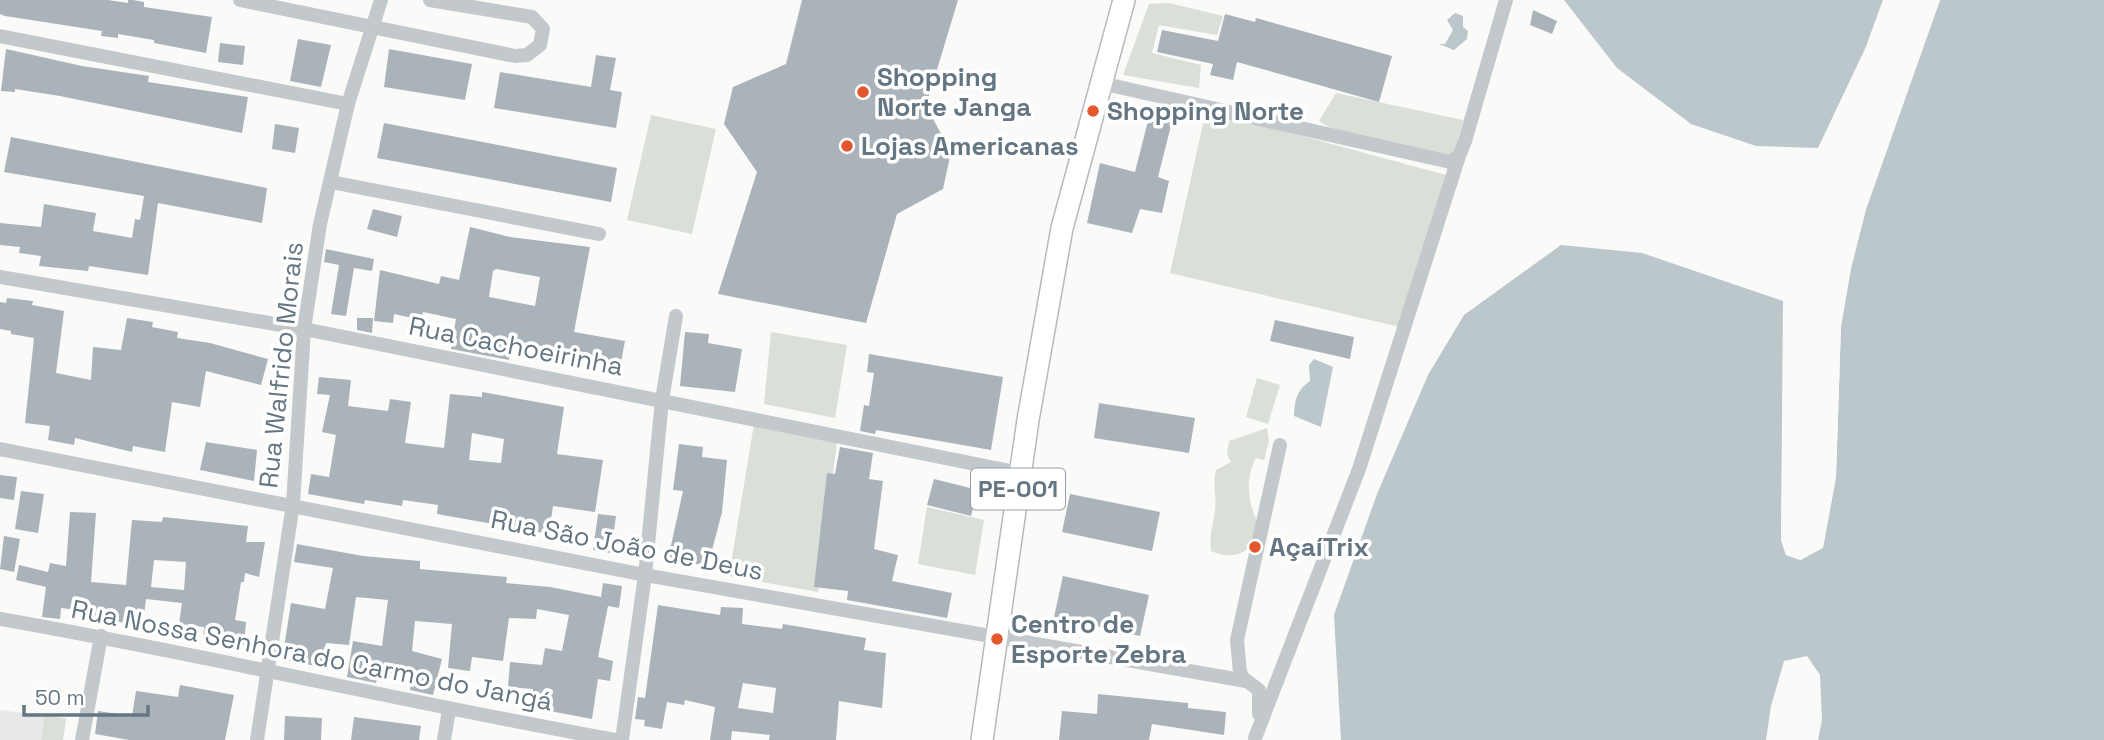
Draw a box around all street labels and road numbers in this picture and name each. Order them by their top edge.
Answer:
street label: Rua Walfrido Morais [251,240,311,490]
street label: Rua Cachoeirinha [406,309,626,383]
road number: PE-001 [971,468,1065,510]
street label: Rua São João de Deus [488,502,766,588]
street label: Rua Nossa Senhora do Carmo do Jangá [69,592,555,718]

